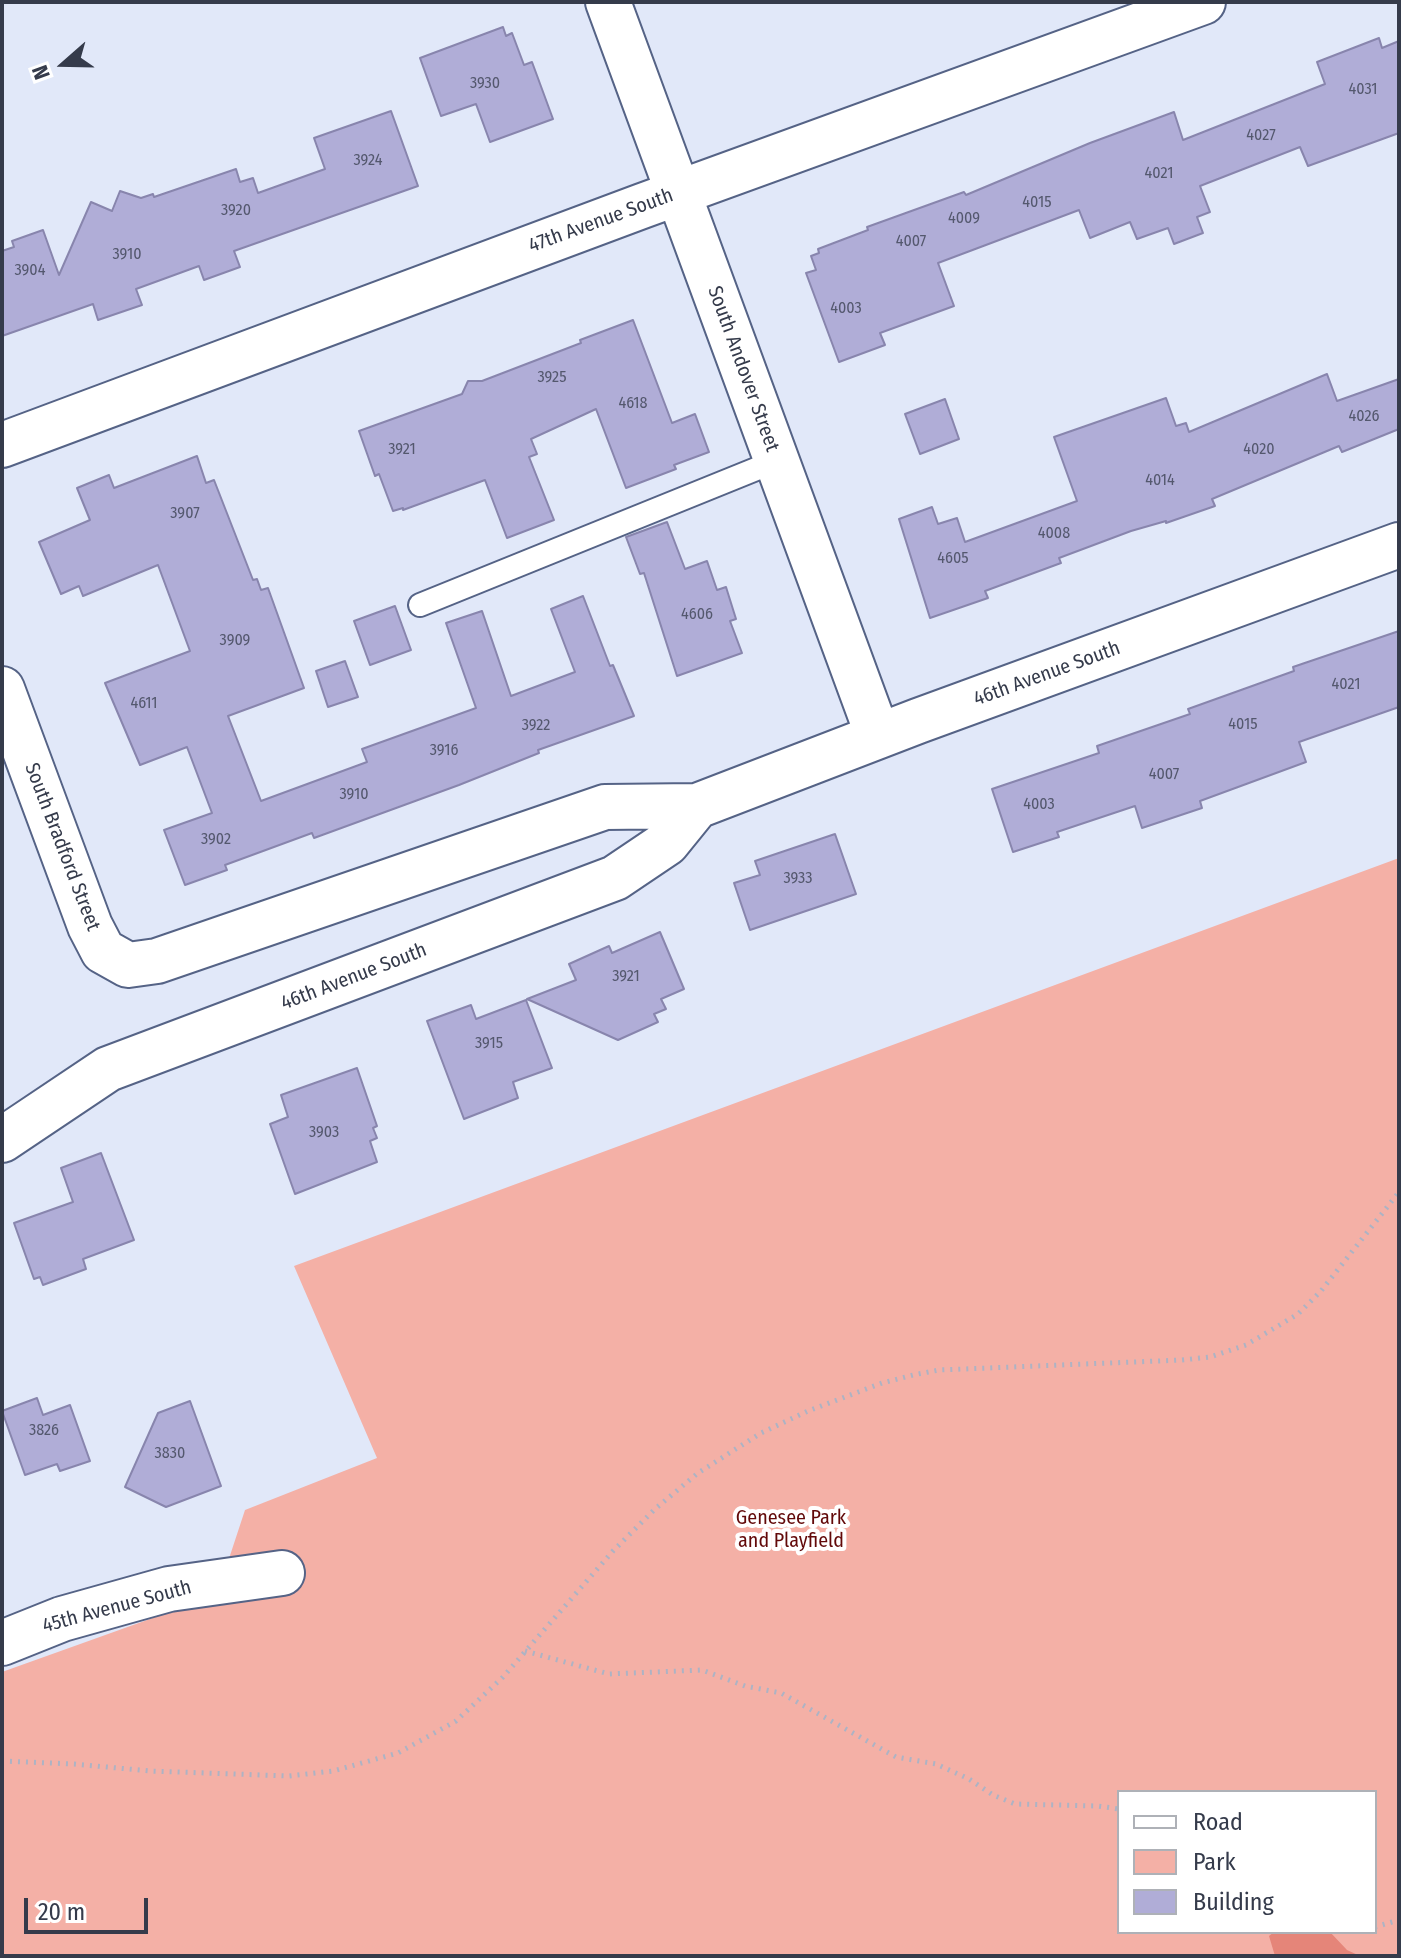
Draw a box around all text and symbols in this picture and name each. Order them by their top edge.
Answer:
north arrow [24,24,104,104]
text: N [26,62,56,83]
house number: 3930 [470,74,500,94]
house number: 4031 [1349,80,1377,100]
house number: 4027 [1246,126,1276,146]
house number: 3924 [353,151,383,171]
house number: 4021 [1145,164,1173,184]
street label: 47th Avenue South [525,184,677,258]
house number: 4015 [1022,193,1052,213]
house number: 3920 [221,201,251,221]
house number: 4009 [948,209,980,229]
house number: 4007 [896,232,926,252]
house number: 3910 [112,245,142,265]
house number: 3904 [15,261,45,281]
street label: South Andover Street [702,283,784,455]
house number: 4003 [830,299,862,319]
house number: 3925 [538,368,566,388]
house number: 4618 [618,394,648,414]
house number: 4026 [1349,407,1379,427]
house number: 3921 [388,440,416,460]
house number: 4020 [1243,440,1275,460]
house number: 4014 [1145,471,1175,491]
house number: 3907 [170,504,200,524]
house number: 4008 [1038,524,1070,544]
house number: 4605 [937,549,969,569]
house number: 4606 [681,605,713,625]
house number: 3909 [220,631,250,651]
street label: 46th Avenue South [970,636,1124,712]
house number: 4021 [1332,675,1360,695]
house number: 4611 [130,694,158,714]
house number: 4015 [1228,715,1258,735]
house number: 3922 [522,716,550,736]
house number: 3916 [430,741,458,761]
street label: South Bradford Street [19,760,105,934]
house number: 4007 [1149,765,1179,785]
house number: 3910 [339,785,369,805]
house number: 4003 [1023,795,1055,815]
house number: 3902 [201,830,231,850]
house number: 3933 [784,869,812,889]
street label: 46th Avenue South [278,938,430,1016]
house number: 3921 [612,967,640,987]
house number: 3915 [475,1034,503,1054]
house number: 3903 [309,1123,339,1143]
house number: 3826 [29,1421,59,1441]
house number: 3830 [155,1444,185,1464]
park label: Genesee Park and Playfield [736,1506,846,1553]
street label: 45th Avenue South [40,1576,194,1638]
legend [1117,1790,1377,1934]
text: Road [1193,1808,1243,1836]
text: Park [1193,1848,1236,1876]
scale bar [28,1882,152,1932]
text: Building [1193,1888,1274,1916]
text: 20 m [38,1898,85,1926]

